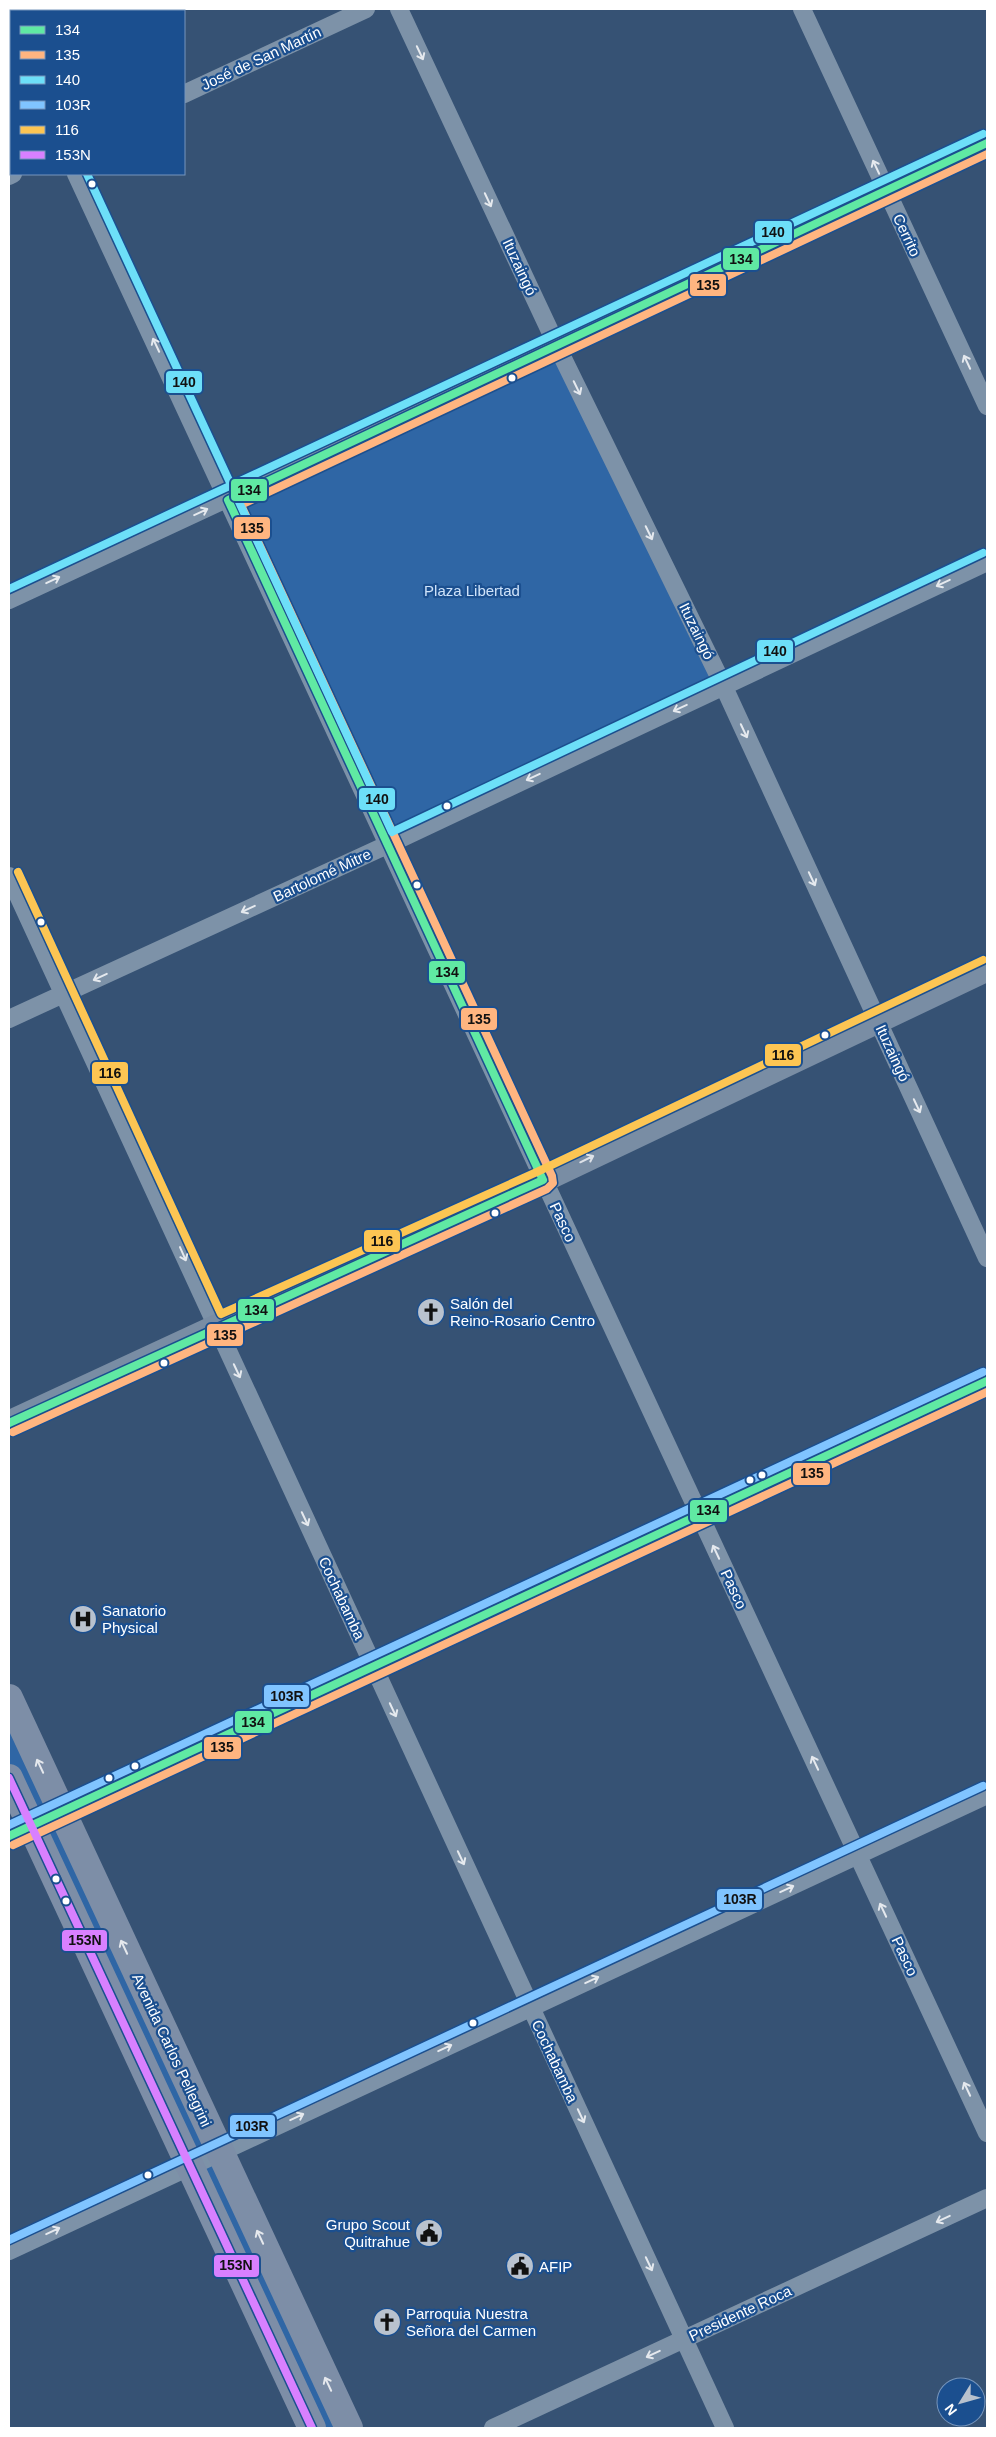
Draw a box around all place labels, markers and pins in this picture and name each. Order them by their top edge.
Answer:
unlabelled marker [87,179,97,189]
unlabelled marker [507,373,517,383]
unlabelled marker [442,801,452,811]
unlabelled marker [412,880,422,890]
unlabelled marker [36,917,46,927]
unlabelled marker [820,1030,830,1040]
unlabelled marker [490,1208,500,1218]
place label: Salón del Reino-Rosario Centro [450,1295,595,1329]
church icon: Salón del Reino-Rosario Centro [416,1297,446,1327]
unlabelled marker [159,1358,169,1368]
unlabelled marker [757,1470,767,1480]
unlabelled marker [745,1475,755,1485]
place label: Sanatorio Physical [102,1602,166,1636]
hospital icon: Sanatorio Physical [68,1604,98,1634]
unlabelled marker [130,1761,140,1771]
unlabelled marker [104,1773,114,1783]
unlabelled marker [51,1874,61,1884]
unlabelled marker [61,1896,71,1906]
unlabelled marker [468,2018,478,2028]
unlabelled marker [143,2170,153,2180]
place label: Grupo Scout Quitrahue [326,2216,411,2250]
public building icon: Grupo Scout Quitrahue [414,2218,444,2248]
public building icon: AFIP [505,2251,535,2281]
place label: AFIP [539,2258,572,2275]
place label: Parroquia Nuestra Señora del Carmen [406,2305,536,2339]
church icon: Parroquia Nuestra Señora del Carmen [372,2307,402,2337]

